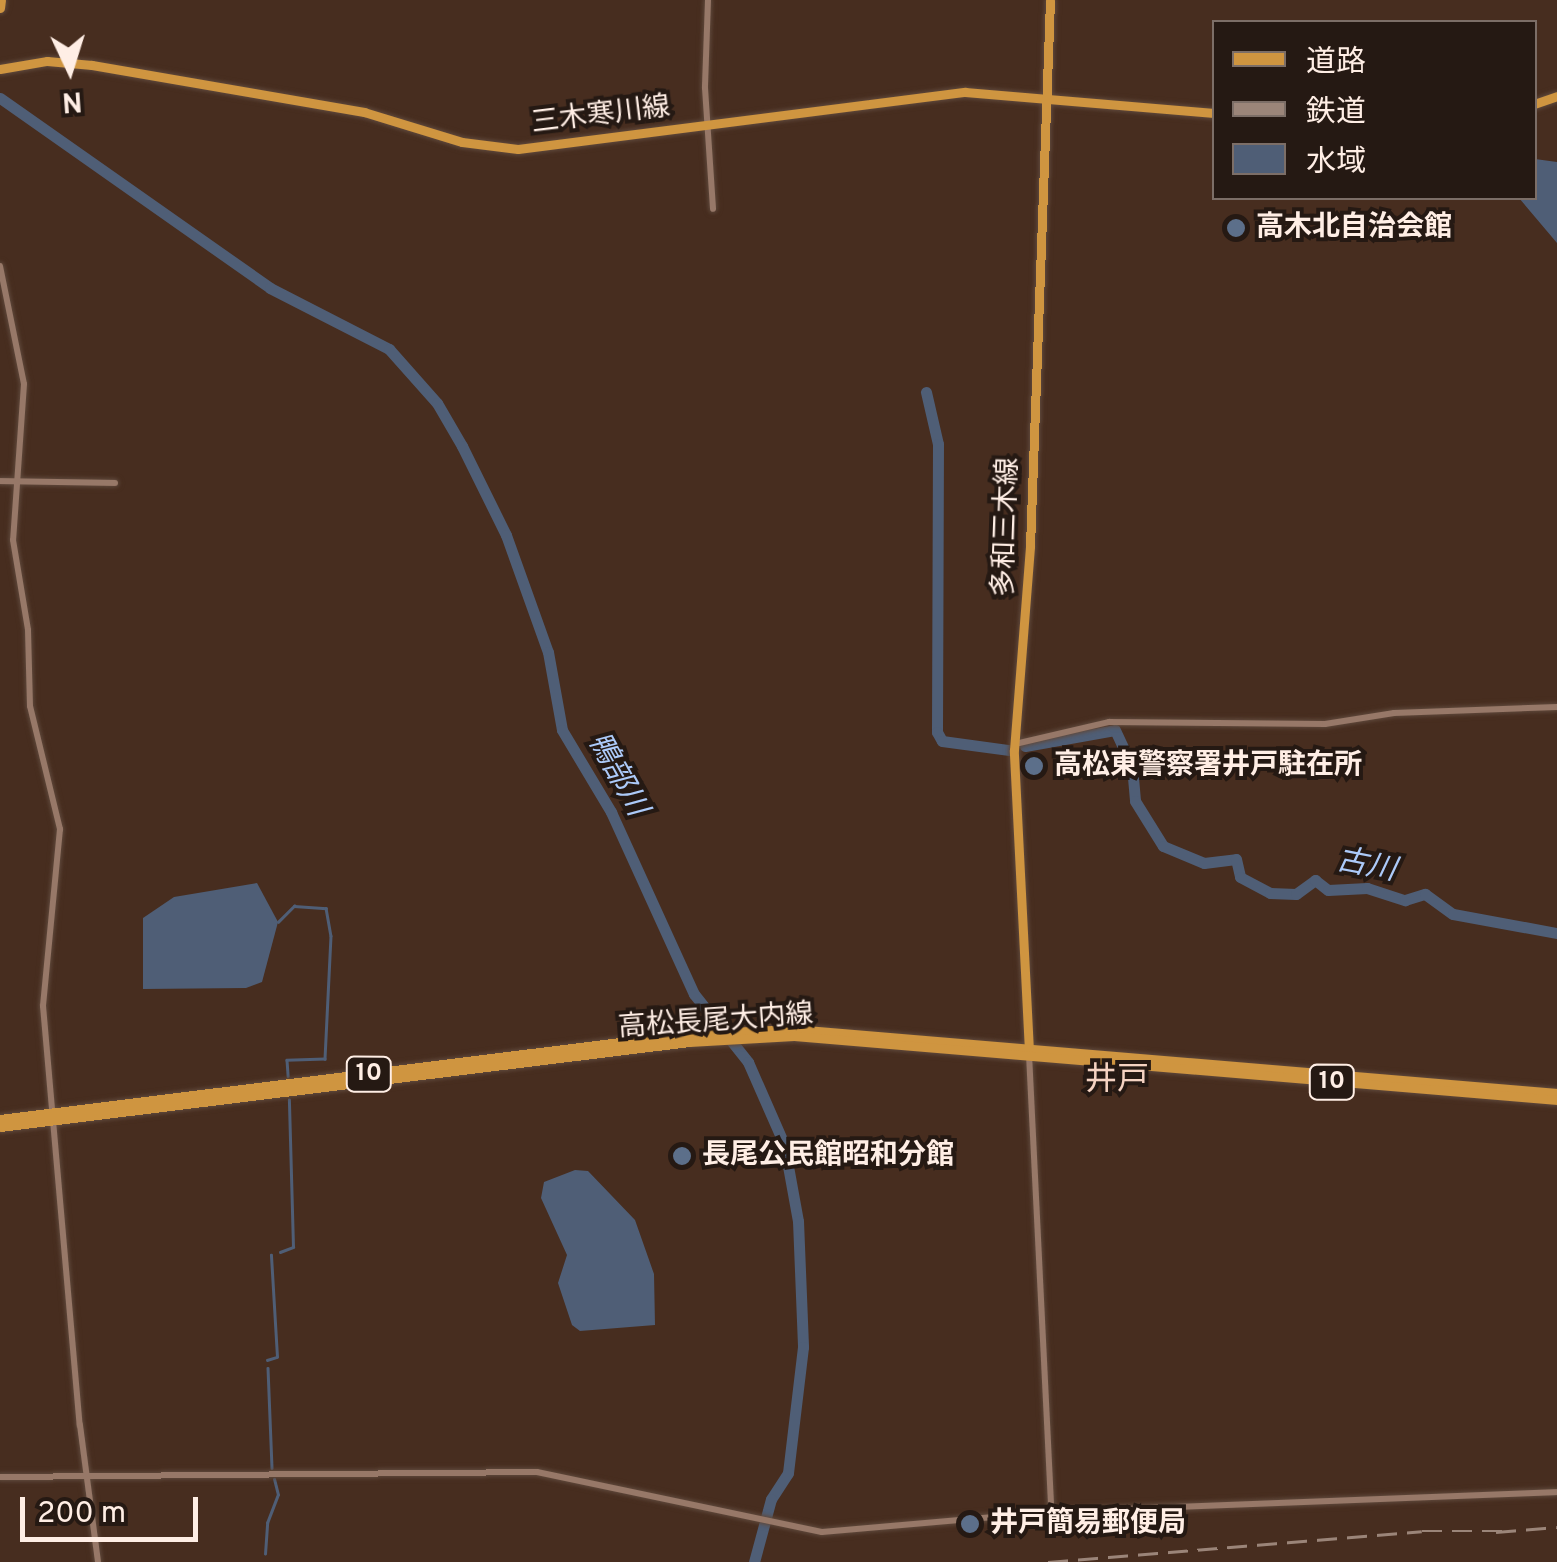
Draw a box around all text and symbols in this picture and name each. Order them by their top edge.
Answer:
north arrow [20,20,120,120]
legend [1212,20,1537,200]
text: 道路 [1306,45,1366,82]
text: N [61,81,83,119]
street label: 三木寒川線 [529,91,673,141]
text: 鉄道 [1306,95,1366,132]
text: 水域 [1306,145,1366,182]
place label: 高木北自治会館 [1256,211,1452,245]
marker: 高木北自治会館 [1225,217,1247,239]
street label: 多和三木線 [988,456,1026,598]
water label: 鴨部川 [578,727,654,823]
place label: 高松東警察署井戸駐在所 [1054,749,1362,783]
marker: 高松東警察署井戸駐在所 [1023,755,1045,777]
water label: 古川 [1333,844,1399,890]
street label: 高松長尾大内線 [617,998,815,1046]
road number: 10 [344,1054,394,1094]
district label: 井戸 [1085,1062,1149,1100]
road number: 10 [1307,1062,1357,1102]
place label: 長尾公民館昭和分館 [702,1139,954,1173]
marker: 長尾公民館昭和分館 [671,1145,693,1167]
scale bar [25,1477,202,1539]
text: 200 m [37,1496,126,1533]
place label: 井戸簡易郵便局 [990,1507,1186,1541]
marker: 井戸簡易郵便局 [959,1513,981,1535]

